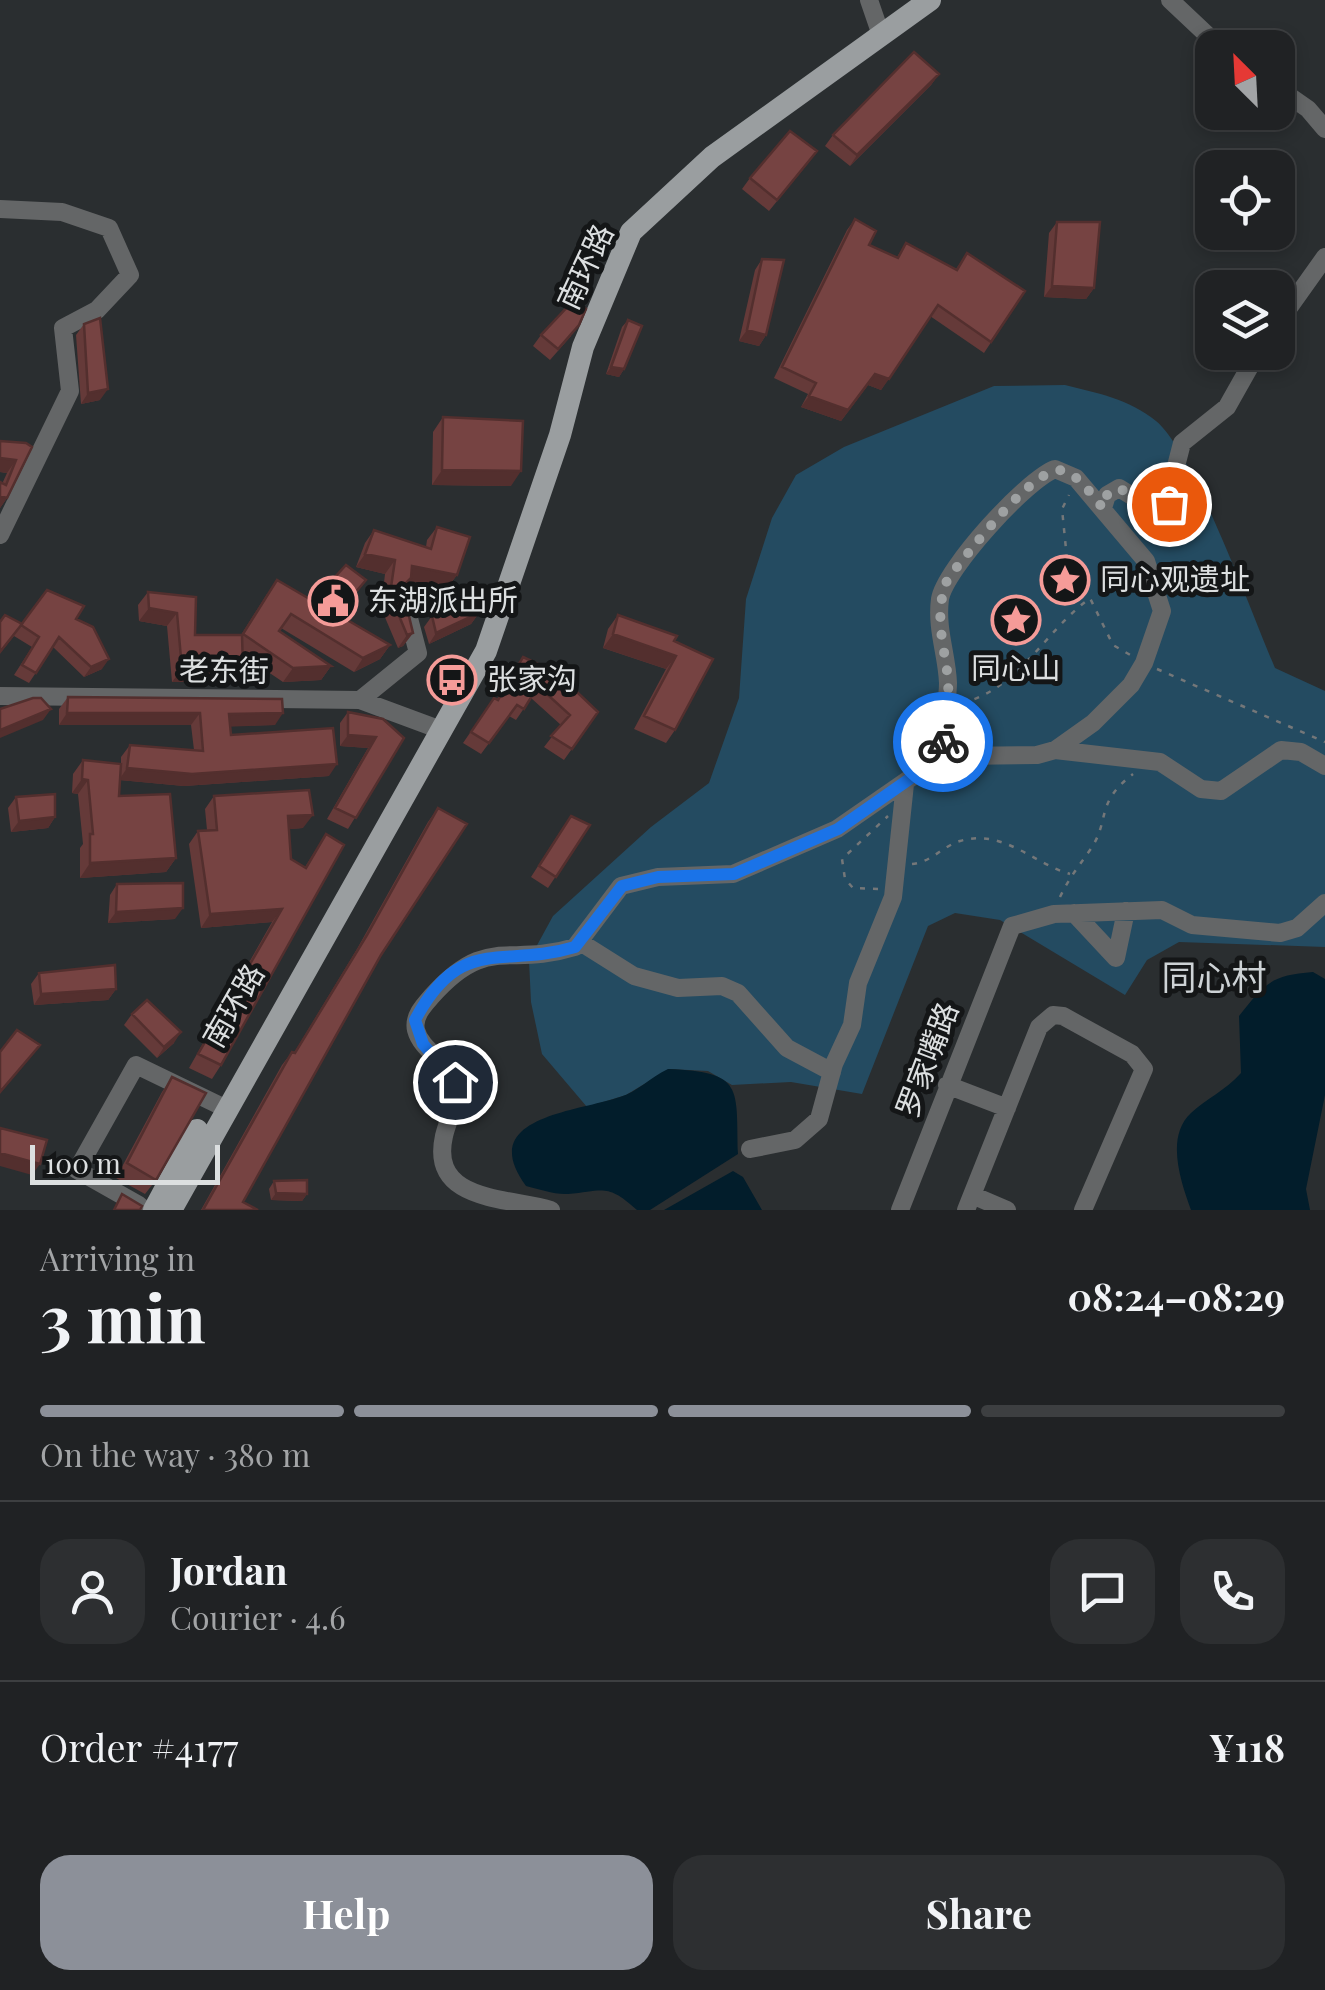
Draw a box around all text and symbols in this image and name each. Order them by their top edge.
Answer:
north arrow [1195,30,1295,130]
map controls [1195,30,1295,370]
button: locate [1195,150,1295,250]
street label: 南环路 [547,217,621,315]
button: layers [1195,270,1295,370]
pin [1127,462,1212,547]
icon: bag [1142,477,1197,532]
place icon: 同心观遗址 [1039,554,1091,606]
place label: 同心观遗址 [1100,558,1250,598]
public building icon: 东湖派出所 [307,575,359,627]
place label: 东湖派出所 [368,579,518,619]
place icon: 同心山 [990,594,1042,646]
place label: 同心山 [971,647,1061,687]
street label: 老东街 [179,648,269,690]
bus stop icon: 张家沟 [426,654,478,706]
place label: 张家沟 [487,658,577,698]
courier [893,692,993,792]
icon: bike [916,715,971,770]
district label: 同心村 [1161,952,1267,999]
street label: 南环路 [192,956,272,1054]
street label: 罗家嘴路 [886,996,966,1122]
pin [413,1040,498,1125]
icon: home [428,1055,483,1110]
scale bar [30,1140,220,1184]
text: 100 m [45,1144,121,1181]
text: Arriving in [40,1236,195,1279]
text: 08:24–08:29 [1068,1270,1285,1321]
text: 3 min [40,1273,206,1359]
text: On the way · 380 m [40,1432,310,1475]
button: person [40,1539,145,1644]
button: chat [1050,1539,1155,1644]
button: phone [1180,1539,1285,1644]
text: Jordan [170,1544,288,1595]
text: Courier · 4.6 [170,1595,346,1638]
text: Order #4177 [40,1721,238,1772]
text: ¥118 [1209,1721,1285,1772]
button: Help [40,1855,653,1970]
button: Share [673,1855,1285,1970]

